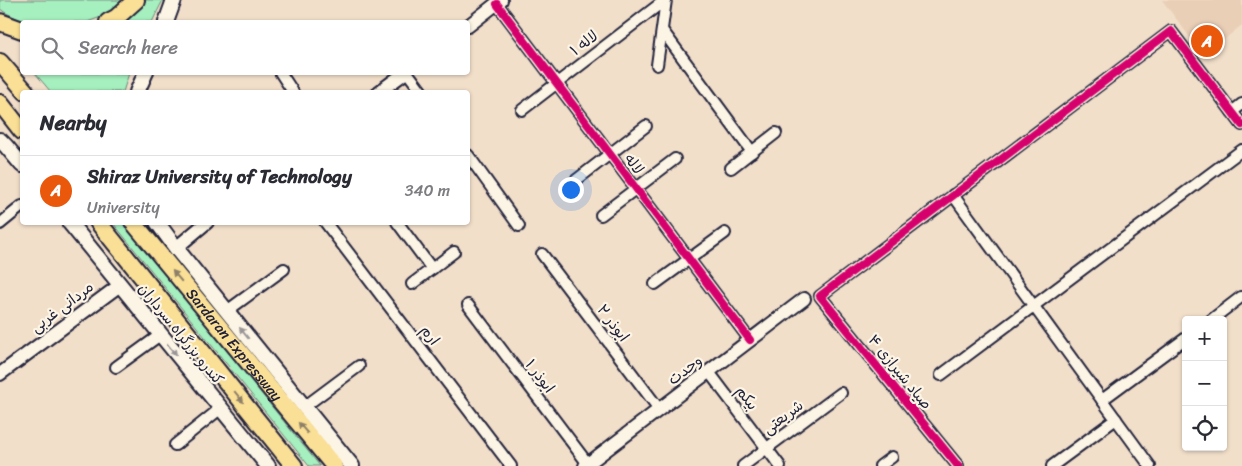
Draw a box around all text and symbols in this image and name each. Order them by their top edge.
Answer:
search box [20,20,470,75]
pin: A [1191,22,1223,60]
street label: لاله ۱ [564,23,604,63]
text: Search here [78,31,178,64]
icon: search [38,34,66,62]
text: Nearby [40,104,106,142]
street label: لاله [617,148,651,180]
text: Shiraz University of Technology [87,160,352,193]
text: A [51,176,61,205]
text: 340 m [405,176,450,205]
your location [558,177,584,203]
text: University [87,193,160,222]
one-way arrow [172,270,183,282]
street label: مردانی غربی [25,274,99,340]
street label: کندرو بزرگراه سرداران [131,277,231,391]
street label: Sardaran Expressway [179,282,289,407]
street label: ابوذر ۲ [590,298,636,348]
map controls [1182,316,1227,451]
button: + [1182,316,1227,361]
street label: ارم [414,319,446,351]
one-way arrow [239,327,250,340]
street label: صیاد شیرازی ۴ [861,329,939,415]
one-way arrow [167,343,178,356]
street label: وحدت [662,348,708,392]
street label: ابوذر ۱ [518,353,562,399]
button: − [1182,361,1227,406]
street label: بیکم [729,380,765,416]
one-way arrow [233,390,244,403]
street label: شریعتی [757,393,809,441]
button: locate [1182,406,1227,451]
one-way arrow [297,422,308,435]

